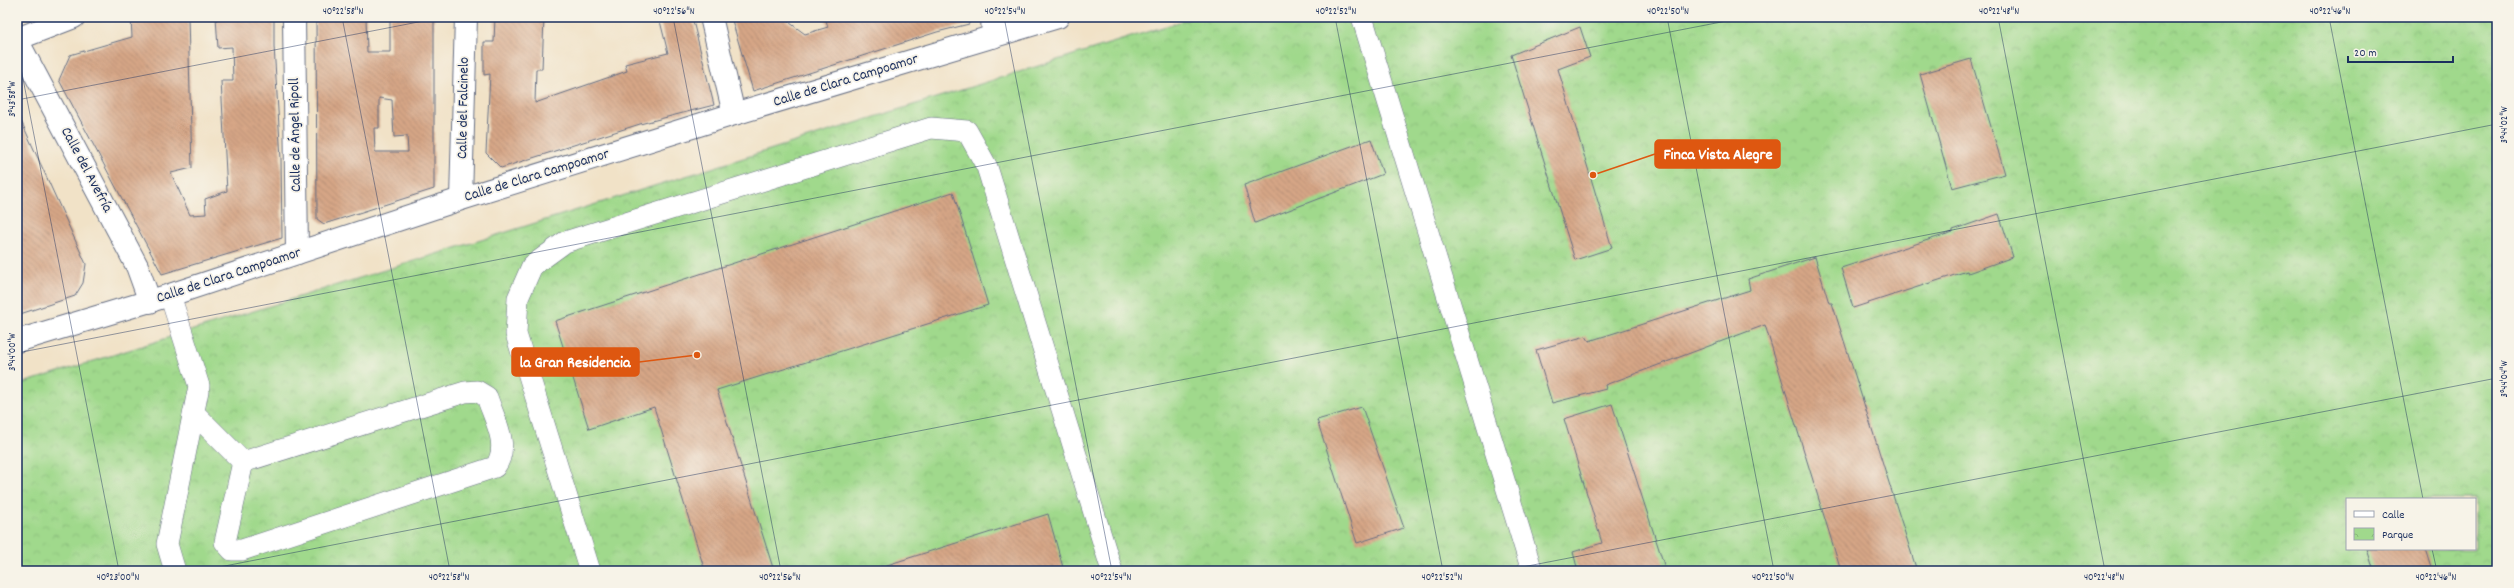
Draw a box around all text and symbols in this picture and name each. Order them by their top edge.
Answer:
text: 40°22'58"N [323,5,363,19]
text: 40°22'56"N [653,5,695,19]
text: 40°22'54"N [985,5,1025,19]
text: 40°22'52"N [1315,5,1357,19]
text: 40°22'50"N [1647,5,1689,19]
text: 40°22'48"N [1979,5,2019,19]
text: 40°22'46"N [2309,5,2351,19]
scale bar [2348,38,2453,64]
text: 20 m [2354,45,2377,62]
street label: Calle de Clara Campoamor [771,48,922,114]
street label: Calle del Falcinelo [452,56,476,159]
street label: Calle de Ángel Ripoll [284,77,308,192]
text: 3°43'58"W [6,81,20,117]
text: 3°44'02"W [2498,106,2512,144]
street label: Calle del Avefría [54,123,118,217]
callout: Finca Vista Alegre [1655,140,1780,168]
street label: Calle de Clara Campoamor [462,143,613,209]
text: Finca Vista Alegre [1663,144,1773,167]
street label: Calle de Clara Campoamor [154,242,304,310]
text: 3°44'00"W [6,333,20,371]
callout: la Gran Residencia [512,348,639,376]
text: la Gran Residencia [520,352,632,375]
text: 3°44'04"W [2498,360,2512,397]
legend [2346,498,2476,550]
text: Calle [2382,507,2405,524]
text: Parque [2382,527,2413,544]
text: 40°23'00"N [97,571,140,585]
text: 40°22'58"N [429,571,469,585]
text: 40°22'56"N [759,571,801,585]
text: 40°22'54"N [1091,571,1131,585]
text: 40°22'52"N [1421,571,1463,585]
text: 40°22'50"N [1752,571,1794,585]
text: 40°22'48"N [2084,571,2124,585]
text: 40°22'46"N [2415,571,2457,585]

